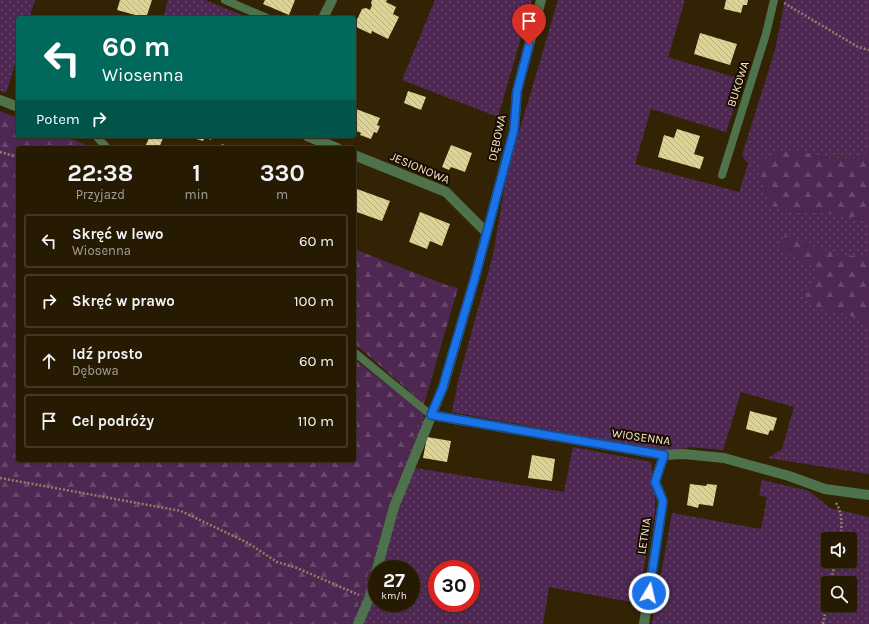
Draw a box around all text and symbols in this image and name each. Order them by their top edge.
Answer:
pin [512,4,546,45]
icon: arrive [518,10,540,32]
text: 60 m [102,30,170,63]
icon: left [36,32,88,84]
street label: BUKOWA [724,59,752,109]
text: Wiosenna [102,64,184,86]
icon: right [88,108,110,130]
text: Potem [36,110,80,128]
street label: DĘBOWA [485,113,509,162]
street label: JESIONOWA [388,149,452,187]
text: 22:38 [67,159,133,187]
text: 1 [192,159,201,187]
text: 330 [260,159,305,187]
text: Przyjazd [76,187,125,202]
text: min [184,187,208,202]
text: m [276,187,288,202]
text: Skręć w lewo [72,225,164,243]
icon: left [38,230,60,252]
text: 60 m [299,232,334,250]
text: Wiosenna [72,243,131,258]
icon: right [38,290,60,312]
text: Skręć w prawo [72,292,175,310]
text: 100 m [294,292,334,310]
text: Idź prosto [72,345,143,363]
icon: ahead [38,350,60,372]
text: 60 m [299,352,334,370]
text: Dębowa [72,363,119,378]
icon: arrive [38,410,60,432]
text: Cel podróży [72,412,154,430]
text: 110 m [298,412,334,430]
street label: WIOSENNA [611,426,671,448]
street label: LETNIA [634,517,654,555]
map controls [821,532,857,612]
button: sound [821,532,857,568]
speed limit sign: 30 [428,560,480,612]
text: 27 [383,569,405,592]
position arrow [628,572,670,614]
button: search [821,576,857,612]
text: km/h [381,590,407,602]

